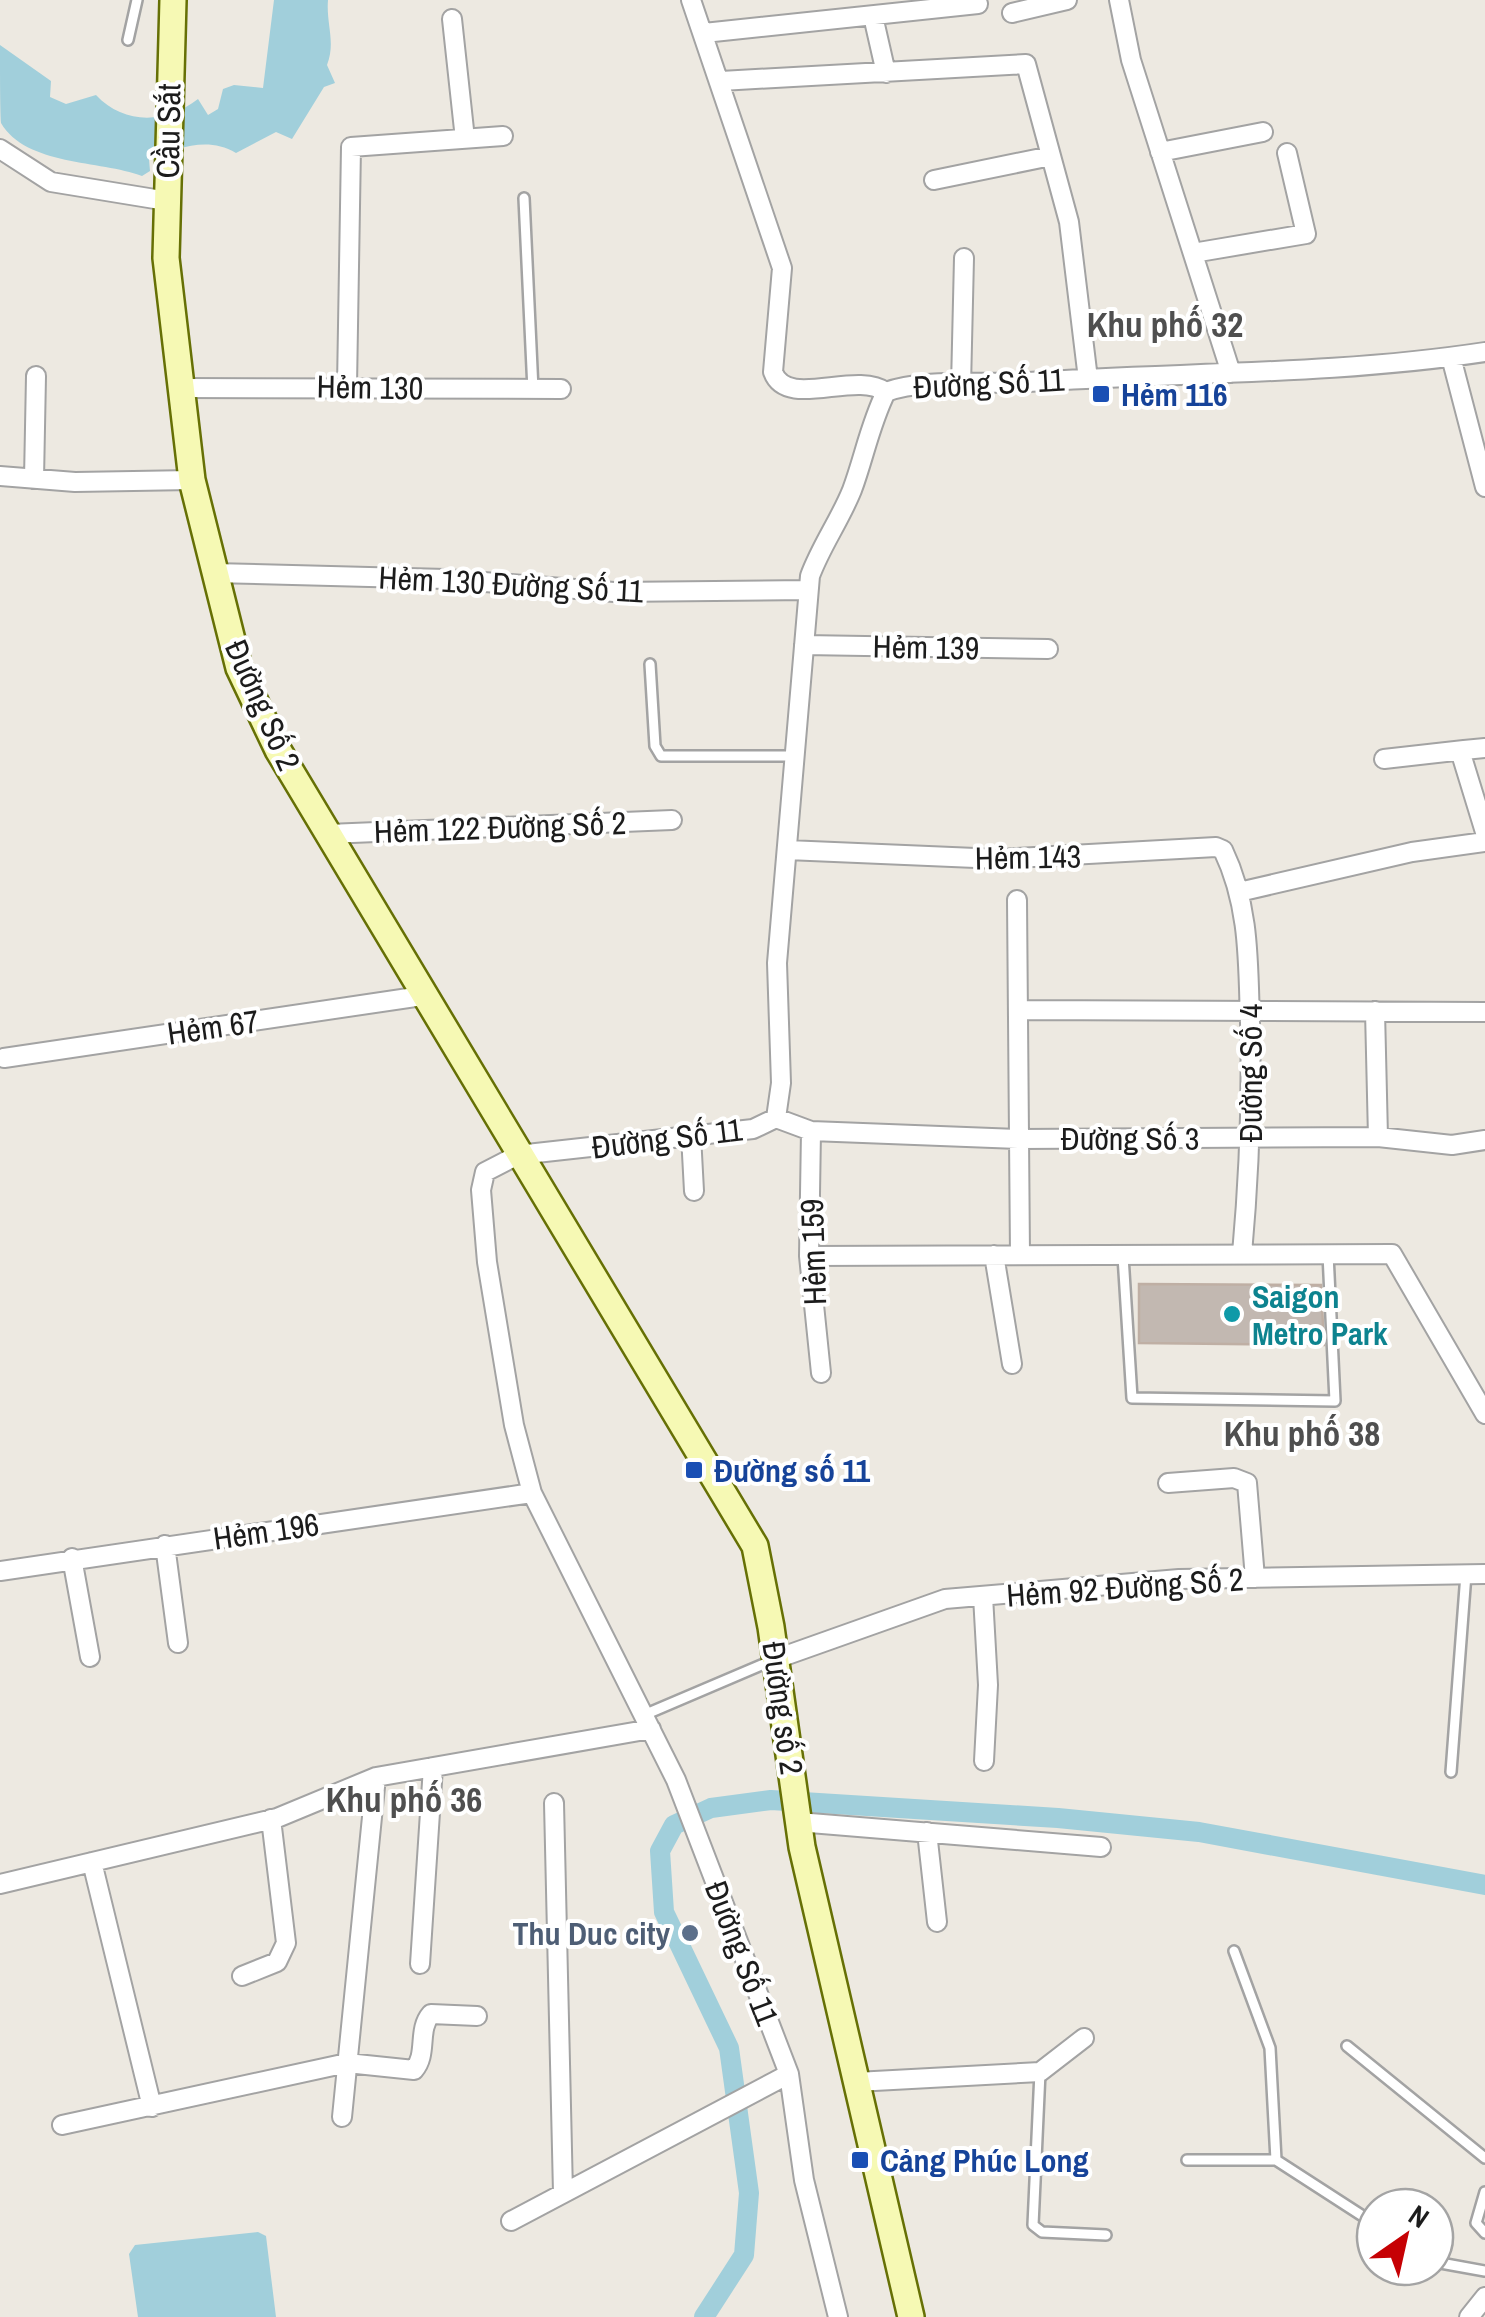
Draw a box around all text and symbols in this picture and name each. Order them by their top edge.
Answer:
street label: Cầu Sắt [146,83,190,179]
district label: Khu phố 32 [1087,301,1243,348]
street label: Đường Số 11 [912,358,1066,408]
street label: Hẻm 130 [316,365,424,409]
place label: Hẻm 116 [1121,373,1228,416]
marker: Hẻm 116 [1090,383,1112,405]
street label: Hẻm 130 Đường Số 11 [378,556,645,612]
street label: Hẻm 139 [872,625,980,669]
street label: Đường Số 2 [215,633,311,777]
street label: Hẻm 122 Đường Số 2 [373,801,627,853]
street label: Hẻm 143 [974,835,1082,879]
street label: Hẻm 67 [165,999,261,1055]
street label: Đường Số 4 [1229,1004,1272,1142]
street label: Đường Số 11 [589,1107,745,1169]
street label: Đường Số 3 [1061,1117,1199,1160]
street label: Hẻm 159 [790,1198,836,1306]
place label: Saigon Metro Park [1252,1275,1388,1355]
marker: Saigon Metro Park [1221,1303,1243,1325]
district label: Khu phố 38 [1224,1410,1380,1457]
place label: Đường số 11 [714,1449,870,1492]
marker: Đường số 11 [683,1459,705,1481]
street label: Hẻm 196 [210,1502,322,1560]
street label: Hẻm 92 Đường Số 2 [1005,1557,1245,1617]
street label: Đường số 2 [752,1639,814,1777]
district label: Khu phố 36 [326,1776,482,1823]
street label: Đường Số 11 [695,1875,789,2032]
place label: Thu Duc city [513,1912,670,1955]
marker: Thu Duc city [679,1922,701,1944]
place label: Cảng Phúc Long [880,2139,1088,2182]
marker: Cảng Phúc Long [849,2149,871,2171]
north arrow [1355,2187,1455,2287]
text: N [1401,2196,1436,2237]

